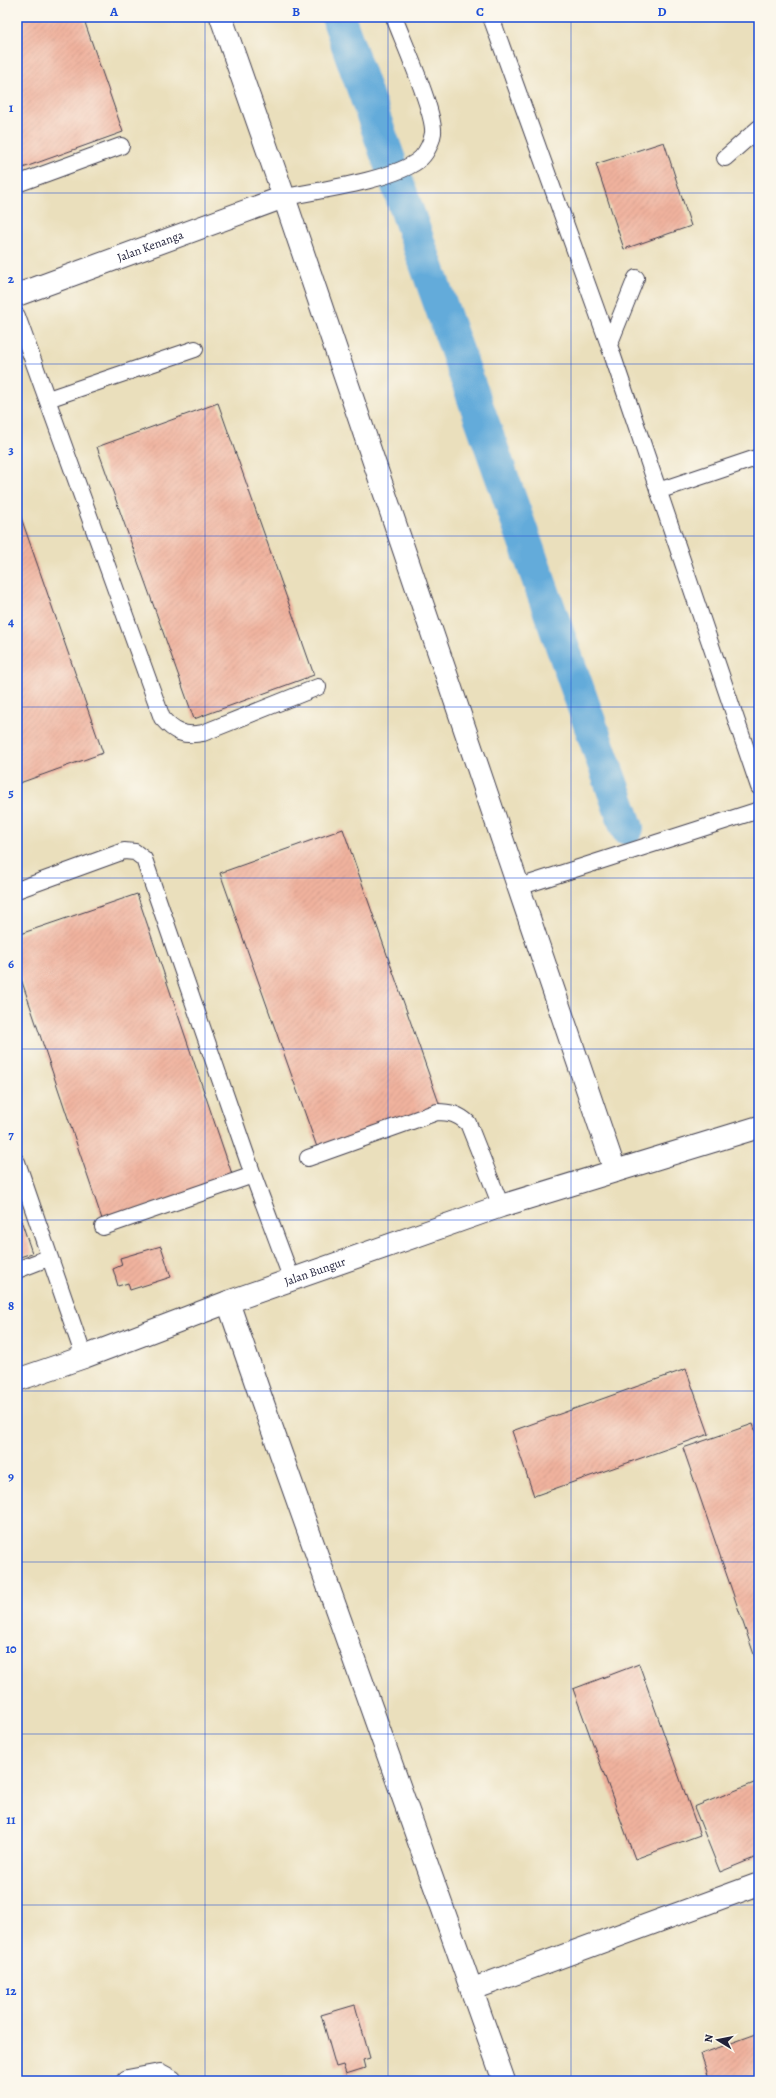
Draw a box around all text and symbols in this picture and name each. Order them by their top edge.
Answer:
text: A [109,3,119,20]
text: B [292,3,300,20]
text: C [476,3,484,20]
text: D [657,3,667,20]
text: 1 [9,99,14,116]
street label: Jalan Kenanga [115,226,186,266]
text: 2 [8,270,15,287]
text: 3 [8,441,14,458]
text: 4 [8,613,14,630]
text: 5 [8,784,14,801]
text: 6 [8,955,14,972]
text: 7 [8,1126,14,1143]
street label: Jalan Bungur [282,1253,348,1290]
text: 8 [8,1297,14,1314]
text: 9 [8,1468,14,1485]
text: 10 [5,1640,17,1657]
text: 11 [6,1811,16,1828]
text: 12 [6,1982,17,1999]
north arrow [698,2020,738,2060]
text: N [701,2033,717,2044]

